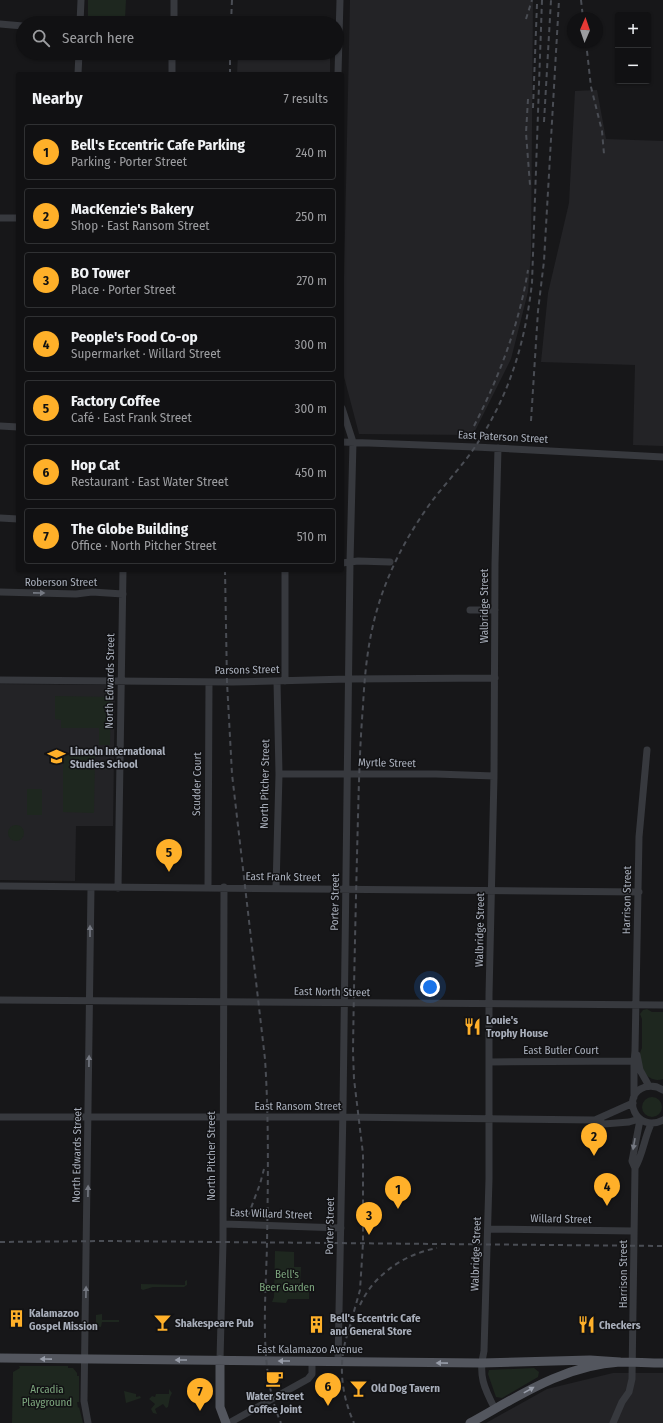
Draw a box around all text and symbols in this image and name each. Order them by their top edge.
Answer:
north arrow [567,12,603,48]
map controls [615,12,651,84]
button: + [615,12,651,48]
search box [16,16,344,60]
icon: search [30,27,52,49]
text: Search here [62,29,134,47]
button: − [615,48,651,84]
text: Nearby [32,88,83,109]
text: 7 results [284,91,328,106]
text: Bell's Eccentric Cafe Parking [71,136,245,154]
text: 1 [43,145,49,160]
text: 240 m [295,145,327,160]
text: Parking · Porter Street [71,154,187,169]
text: MacKenzie's Bakery [71,200,194,218]
text: 2 [43,209,49,224]
text: 250 m [295,209,327,224]
text: Shop · East Ransom Street [71,218,210,233]
text: BO Tower [71,264,130,282]
text: 3 [43,273,49,288]
text: 270 m [296,273,327,288]
text: Place · Porter Street [71,282,176,297]
text: People's Food Co-op [71,328,198,346]
text: 4 [43,337,49,352]
text: 300 m [295,337,327,352]
text: Supermarket · Willard Street [71,346,221,361]
text: Factory Coffee [71,392,160,410]
text: 5 [43,401,49,416]
text: 300 m [295,401,327,416]
text: Café · East Frank Street [71,410,192,425]
street label: East Paterson Street [458,428,549,446]
text: Hop Cat [71,456,120,474]
text: 6 [43,465,49,480]
text: 450 m [295,465,327,480]
text: Restaurant · East Water Street [71,474,229,489]
text: The Globe Building [71,520,188,538]
text: 7 [43,529,49,544]
text: 510 m [297,529,327,544]
text: Office · North Pitcher Street [71,538,217,553]
street label: Walbridge Street [478,568,491,643]
street label: Roberson Street [25,576,98,589]
one-way arrow [33,590,46,596]
street label: North Edwards Street [103,633,117,729]
street label: Parsons Street [214,663,280,677]
street label: North Pitcher Street [258,739,272,829]
place label: Lincoln International Studies School [70,745,166,771]
school or university icon: Lincoln International Studies School [47,747,67,767]
street label: Scudder Court [190,752,204,816]
street label: Myrtle Street [358,756,416,770]
pin: 5 [156,839,182,872]
street label: Harrison Street [620,865,634,934]
street label: East Frank Street [245,870,321,884]
street label: Porter Street [328,873,342,931]
street label: Walbridge Street [473,892,487,967]
one-way arrow [87,924,93,937]
your location [420,977,440,997]
street label: East North Street [294,985,371,999]
place label: Louie's Trophy House [486,1014,549,1040]
restaurant icon: Louie's Trophy House [463,1016,483,1036]
street label: East Butler Court [523,1044,599,1057]
one-way arrow [86,1054,92,1067]
street label: East Ransom Street [255,1100,342,1113]
street label: North Edwards Street [70,1107,84,1203]
street label: North Pitcher Street [205,1111,218,1201]
pin: 2 [581,1123,607,1156]
one-way arrow [631,1138,637,1150]
pin: 4 [594,1173,620,1206]
pin: 1 [385,1176,411,1209]
one-way arrow [85,1184,91,1197]
street label: Porter Street [323,1197,337,1255]
pin: 3 [356,1202,382,1235]
street label: East Willard Street [230,1206,313,1222]
street label: Willard Street [530,1212,592,1226]
street label: Walbridge Street [468,1216,484,1291]
street label: Harrison Street [617,1239,630,1308]
park label: Bell's Beer Garden [259,1268,315,1294]
one-way arrow [83,1285,89,1298]
place label: Kalamazoo Gospel Mission [29,1307,98,1333]
building icon: Kalamazoo Gospel Mission [6,1309,26,1329]
place label: Bell's Eccentric Cafe and General Store [330,1312,421,1338]
bar icon: Shakespeare Pub [152,1313,172,1333]
building icon: Bell's Eccentric Cafe and General Store [307,1314,327,1334]
restaurant icon: Checkers [576,1315,596,1335]
place label: Shakespeare Pub [175,1317,254,1330]
place label: Checkers [599,1319,641,1332]
street label: East Kalamazoo Avenue [257,1343,363,1356]
one-way arrow [40,1355,52,1362]
one-way arrow [174,1357,187,1363]
one-way arrow [277,1358,290,1364]
one-way arrow [435,1360,448,1366]
cafe icon: Water Street Coffee Joint [265,1368,285,1388]
pin: 6 [315,1373,341,1406]
pin: 7 [187,1378,213,1411]
bar icon: Old Dog Tavern [348,1378,368,1398]
place label: Old Dog Tavern [371,1382,440,1395]
park label: Arcadia Playground [22,1383,72,1409]
one-way arrow [523,1387,535,1394]
place label: Water Street Coffee Joint [246,1390,304,1416]

